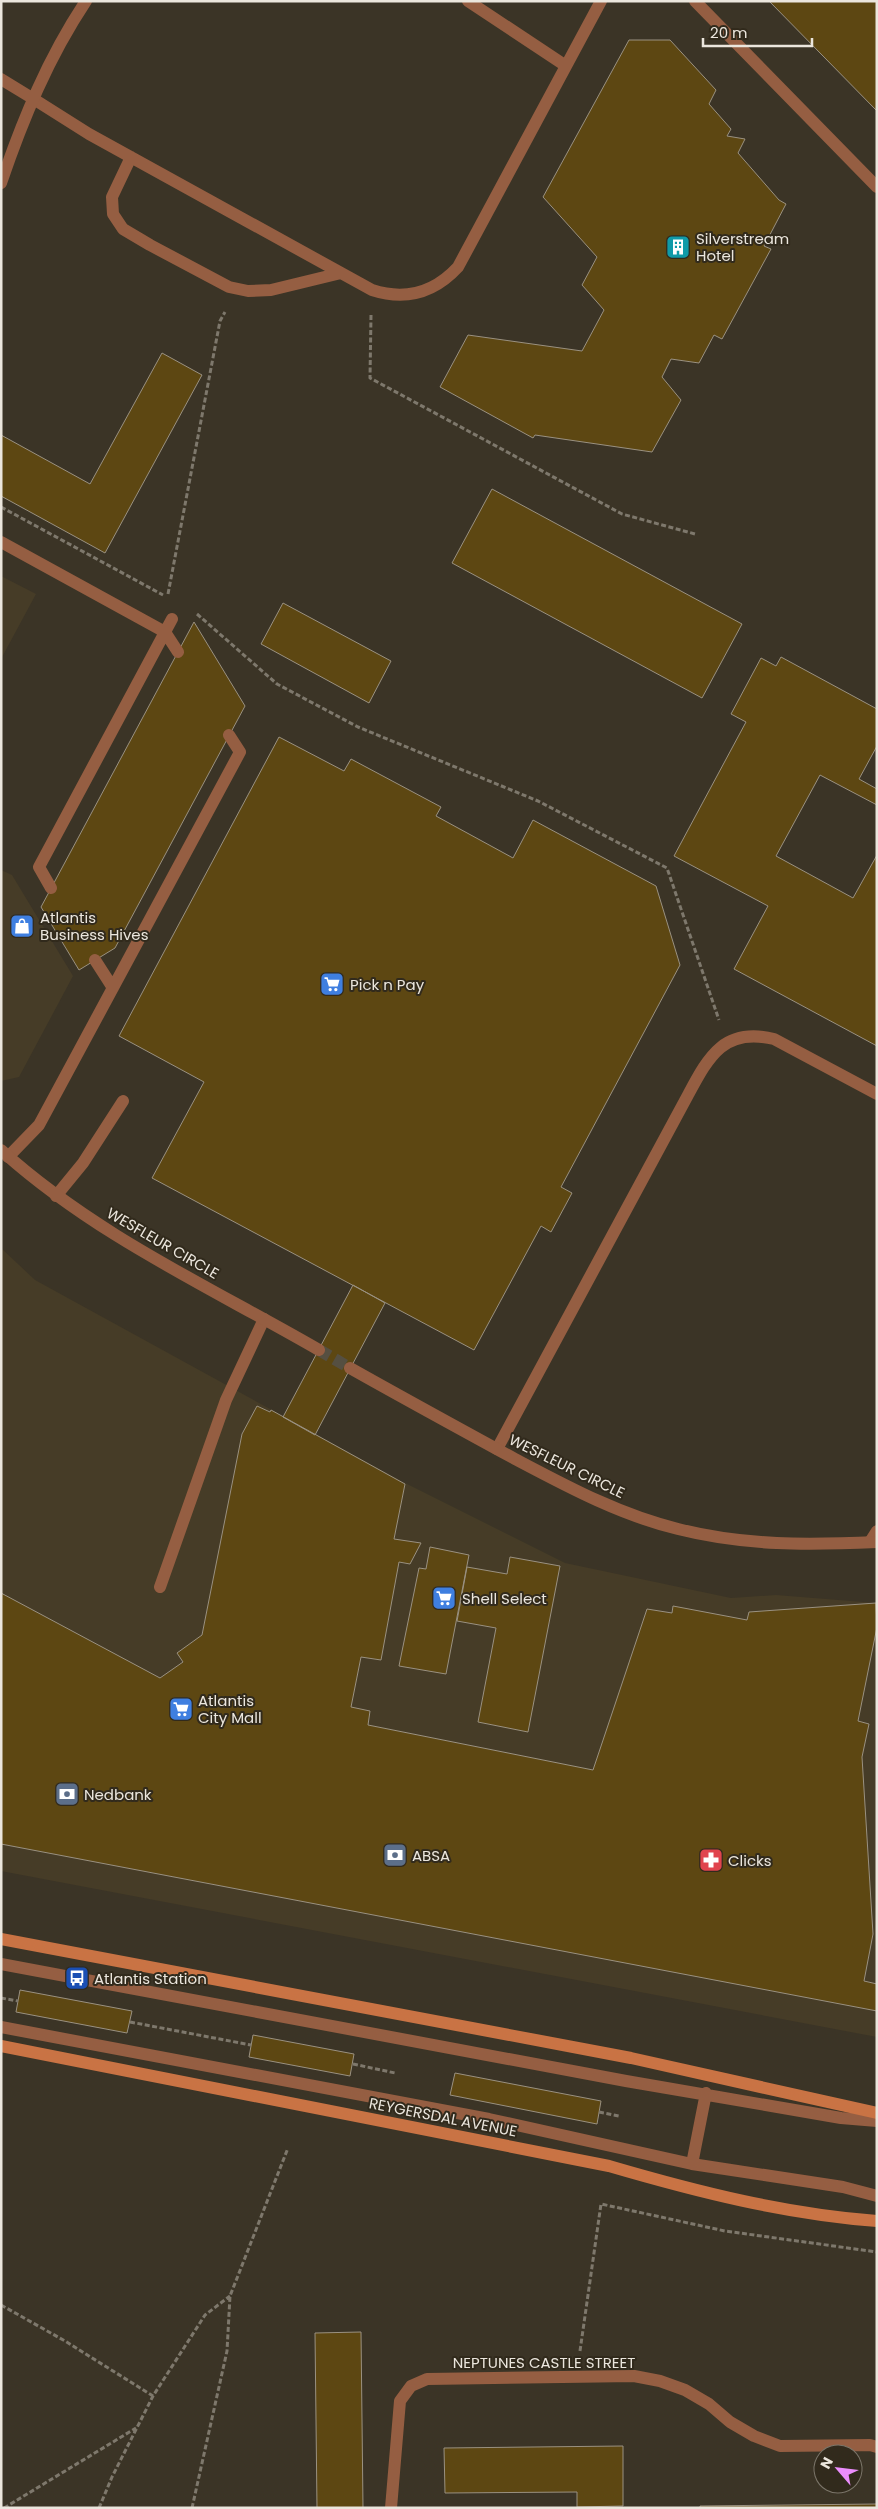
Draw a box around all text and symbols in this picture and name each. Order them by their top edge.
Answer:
scale bar [703,15,812,47]
text: 20 m [710,22,748,43]
place label: Silverstream Hotel [696,228,789,266]
building icon: Silverstream Hotel [665,234,691,260]
place label: Atlantis Business Hives [40,907,149,945]
shop icon: Atlantis Business Hives [9,913,35,939]
supermarket icon: Pick n Pay [319,971,345,997]
place label: Pick n Pay [350,974,425,995]
street label: WESFLEUR CIRCLE [103,1202,223,1284]
street label: WESFLEUR CIRCLE [506,1429,628,1503]
supermarket icon: Shell Select [431,1585,457,1611]
place label: Shell Select [462,1588,547,1609]
place label: Atlantis City Mall [198,1690,262,1728]
supermarket icon: Atlantis City Mall [168,1696,194,1722]
bank icon: Nedbank [54,1781,80,1807]
place label: Nedbank [84,1784,152,1805]
bank icon: ABSA [382,1842,408,1868]
place label: ABSA [412,1845,450,1866]
pharmacy icon: Clicks [698,1847,724,1873]
place label: Clicks [728,1850,772,1871]
bus stop icon: Atlantis Station [64,1965,90,1991]
place label: Atlantis Station [94,1968,207,1989]
street label: REYGERSDAL AVENUE [367,2092,519,2142]
street label: NEPTUNES CASTLE STREET [453,2352,635,2373]
north arrow [813,2444,863,2494]
text: N [815,2454,838,2472]

